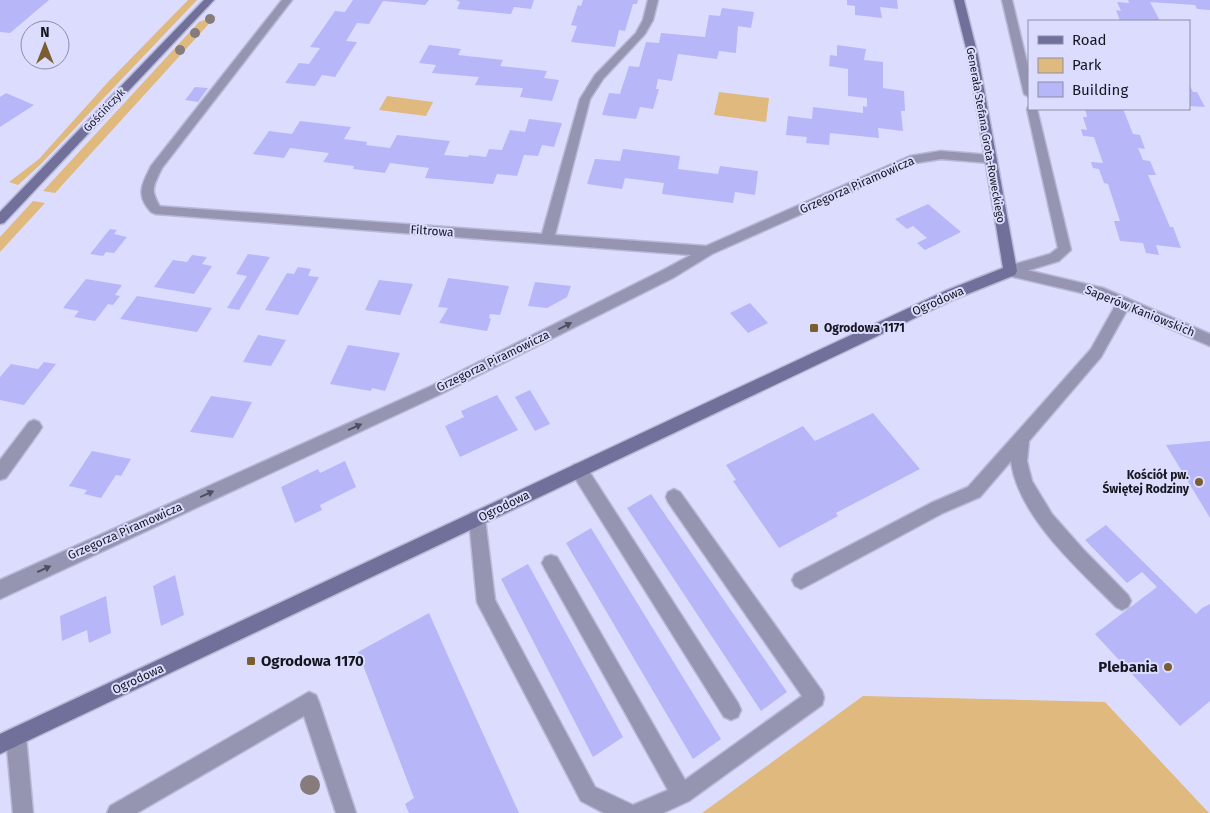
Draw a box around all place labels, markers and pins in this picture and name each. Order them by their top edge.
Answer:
place label: Ogrodowa 1171 [824,321,905,335]
marker: Ogrodowa 1171 [808,322,820,334]
place label: Kościół pw. Świętej Rodziny [1102,468,1190,496]
marker: Kościół pw. Świętej Rodziny [1193,476,1205,488]
place label: Ogrodowa 1170 [261,652,364,670]
marker: Ogrodowa 1170 [245,655,257,667]
place label: Plebania [1098,658,1158,676]
marker: Plebania [1162,661,1174,673]

